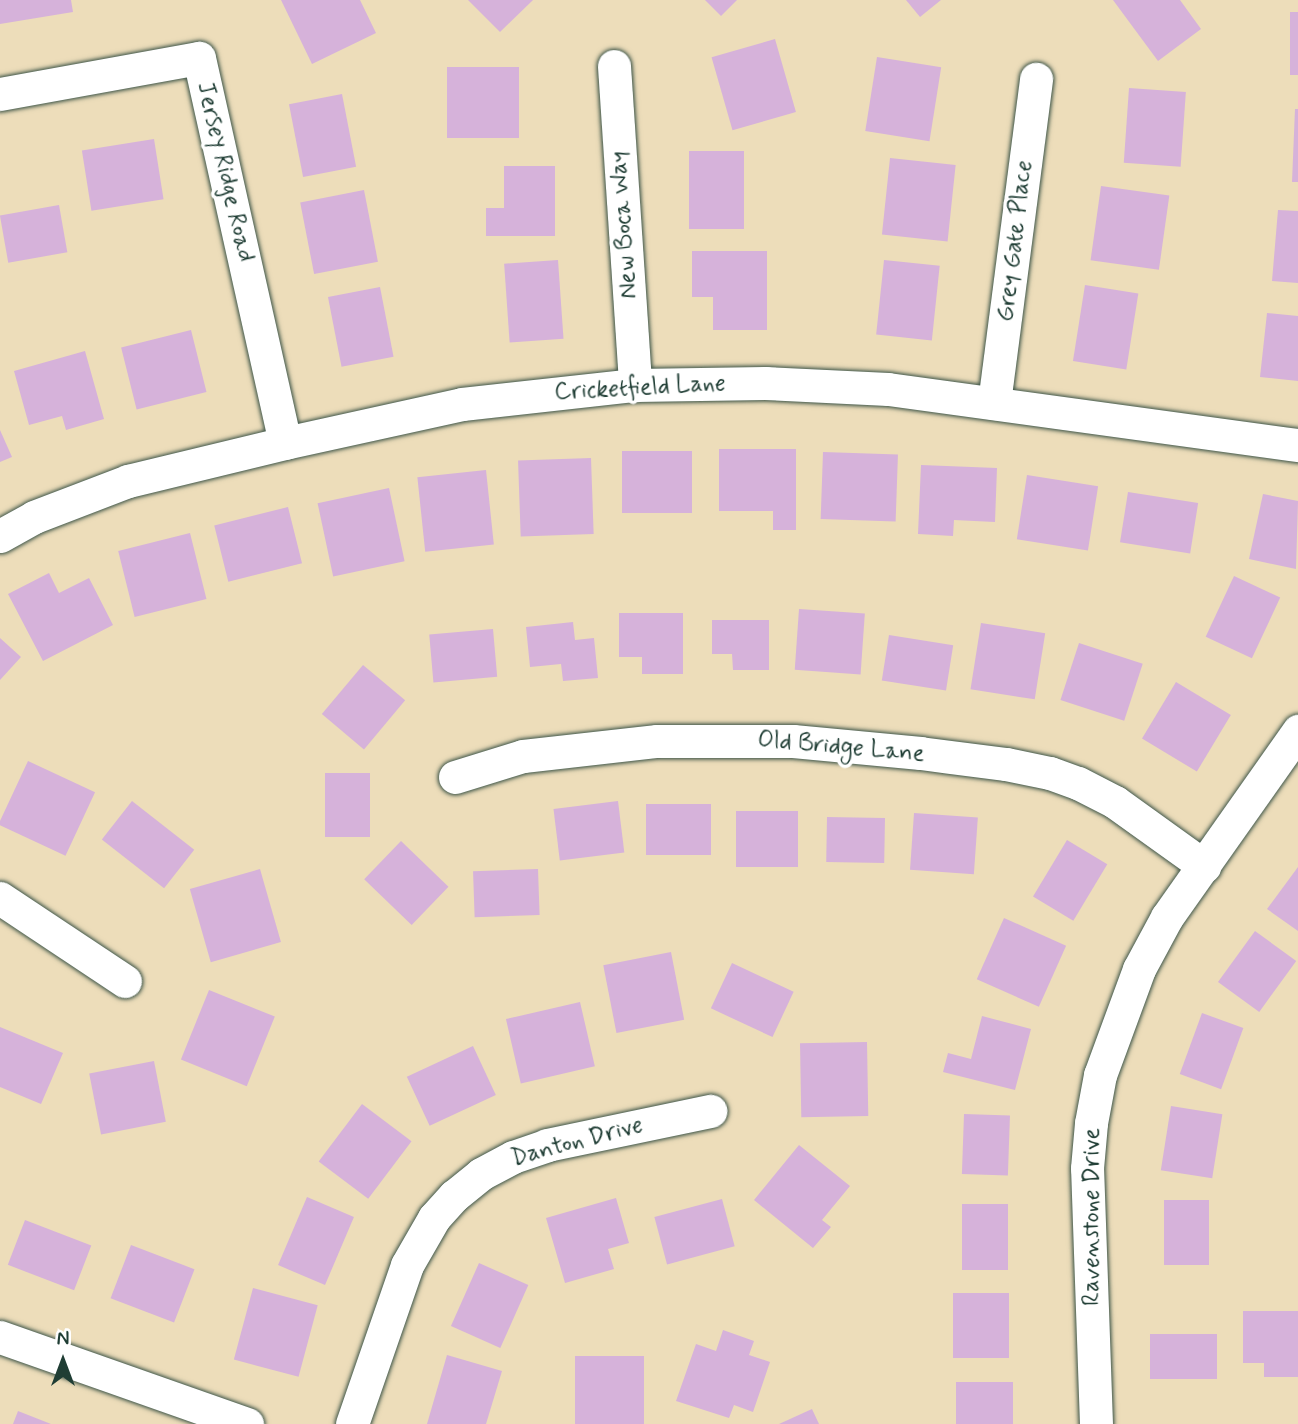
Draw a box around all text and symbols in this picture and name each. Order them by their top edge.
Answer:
street label: Jersey Ridge Road [190,80,260,264]
street label: New Boca Way [604,149,644,301]
street label: Grey Gate Place [991,160,1039,322]
street label: Cricketfield Lane [553,369,727,407]
street label: Old Bridge Lane [759,726,923,768]
street label: Danton Drive [509,1111,645,1173]
street label: Ravenstone Drive [1078,1129,1106,1305]
north arrow [28,1326,98,1396]
text: N [57,1327,69,1352]

